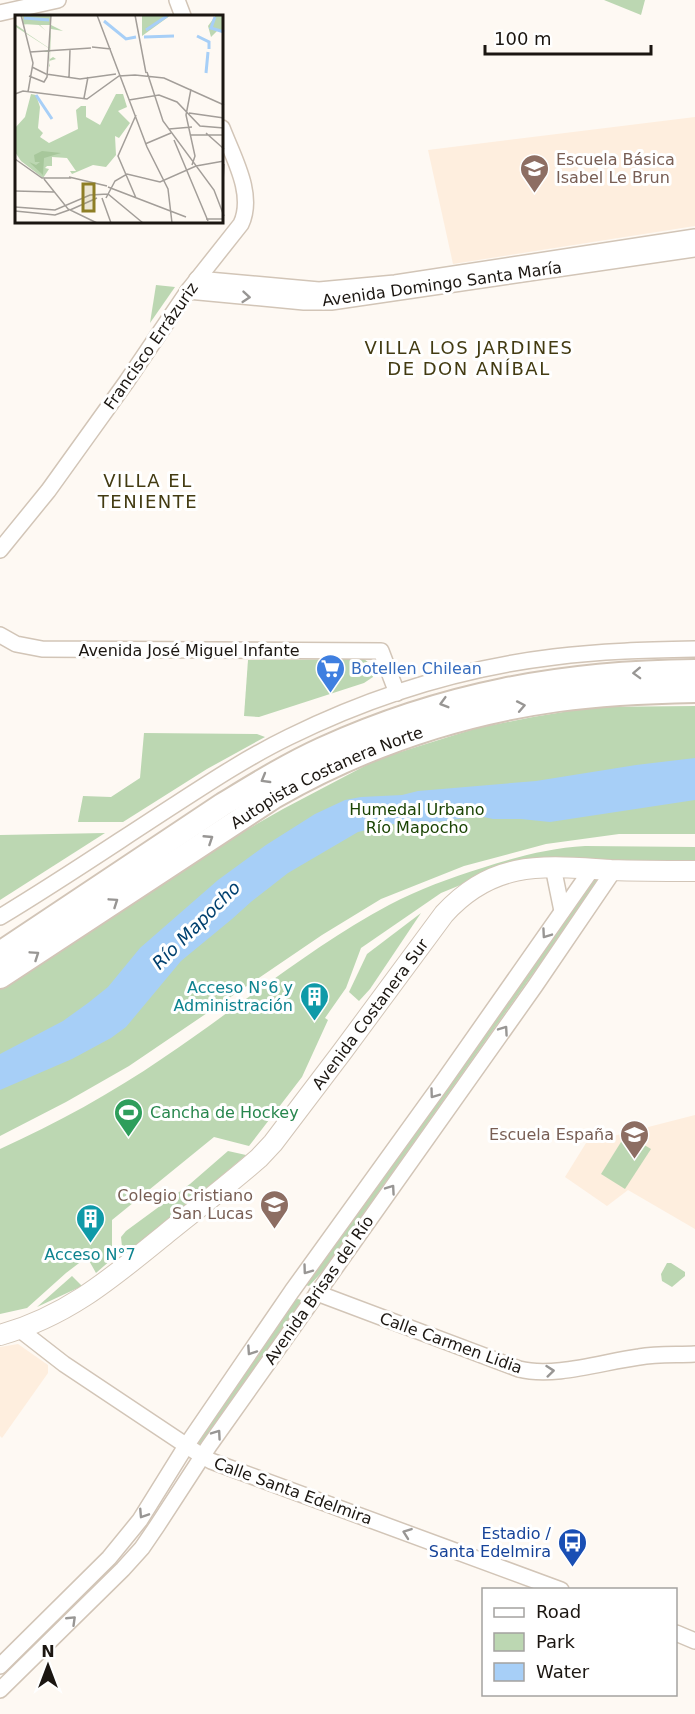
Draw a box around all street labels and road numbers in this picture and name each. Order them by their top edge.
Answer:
street label: Avenida Domingo Santa María [321,258,563,310]
street label: Francisco Errázuriz [100,279,202,413]
street label: Avenida José Miguel Infante [78,641,300,660]
street label: Autopista Costanera Norte [227,722,425,832]
street label: Avenida Costanera Sur [308,935,432,1093]
street label: Avenida Brisas del Río [260,1212,378,1368]
street label: Calle Carmen Lidia [377,1308,525,1378]
street label: Calle Santa Edelmira [211,1454,375,1528]

